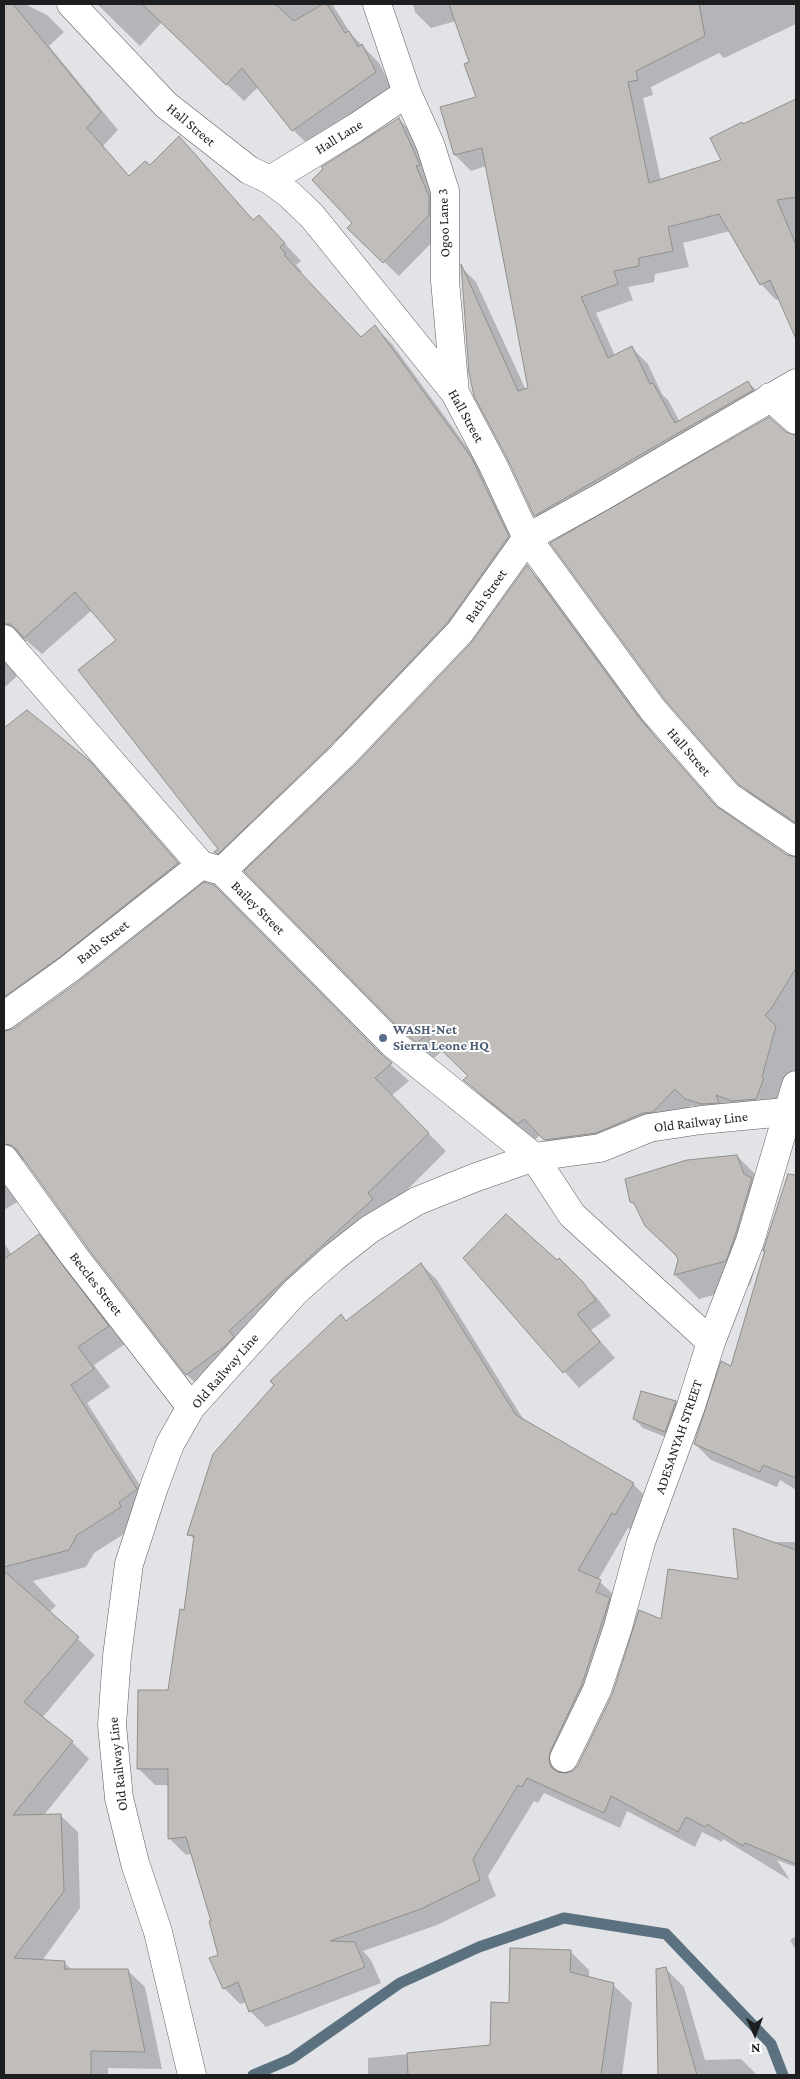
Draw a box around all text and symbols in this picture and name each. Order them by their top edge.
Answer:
street label: Hall Street [163,100,219,150]
street label: Hall Lane [312,116,366,158]
street label: Ogoo Lane 3 [434,188,454,258]
street label: Hall Street [444,386,488,446]
street label: Bath Street [461,566,511,626]
street label: Hall Street [663,724,715,780]
street label: Bailey Street [227,877,289,939]
street label: Bath Street [74,916,132,968]
place label: WASH-Net Sierra Leone HQ [393,1022,489,1054]
marker: WASH-Net Sierra Leone HQ [377,1032,389,1044]
street label: Old Railway Line [653,1108,749,1136]
street label: Beccles Street [66,1249,126,1319]
street label: Old Railway Line [188,1330,262,1412]
street label: ADESANYAH STREET [652,1378,706,1496]
street label: Old Railway Line [105,1716,131,1812]
north arrow [730,2009,780,2059]
text: N [750,2041,761,2057]

